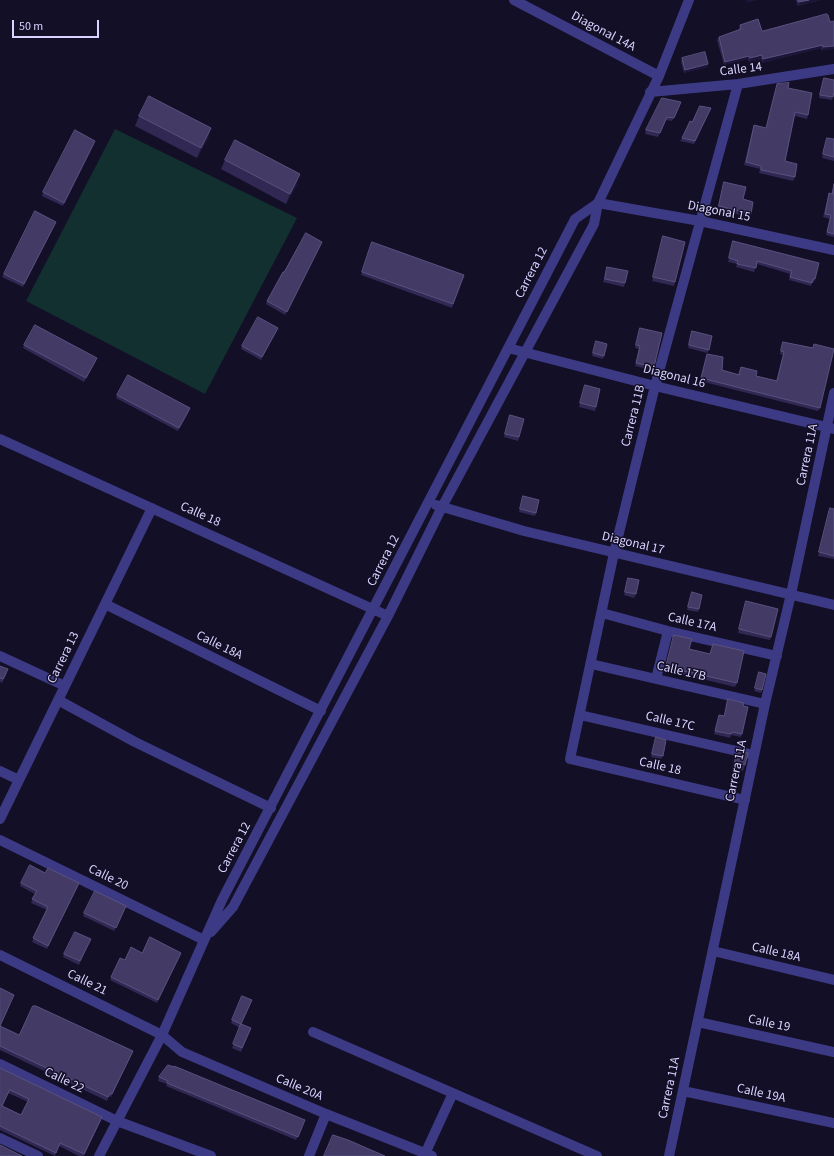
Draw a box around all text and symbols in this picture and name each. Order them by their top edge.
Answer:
street label: Diagonal 14A [568,9,638,55]
scale bar [14,12,101,38]
text: 50 m [19,18,43,35]
street label: Calle 14 [719,60,763,80]
street label: Diagonal 15 [686,198,752,226]
street label: Carrera 12 [512,245,552,301]
street label: Diagonal 16 [641,362,707,392]
street label: Carrera 11B [619,383,649,449]
street label: Carrera 11A [794,423,822,487]
street label: Calle 18 [177,499,223,531]
street label: Diagonal 17 [600,529,666,559]
street label: Carrera 12 [364,533,404,589]
street label: Calle 17A [666,610,718,636]
street label: Calle 18A [193,628,245,664]
street label: Carrera 13 [45,630,83,686]
street label: Calle 17B [655,659,707,685]
street label: Calle 17C [644,709,696,735]
street label: Carrera 11A [723,739,751,803]
street label: Calle 18 [638,755,682,779]
street label: Carrera 12 [215,820,255,876]
street label: Calle 20 [85,862,131,894]
street label: Calle 18A [750,940,802,966]
street label: Calle 21 [64,967,110,999]
street label: Calle 19 [747,1012,791,1036]
street label: Carrera 11A [656,1056,684,1120]
street label: Calle 22 [41,1065,87,1097]
street label: Calle 20A [273,1071,325,1105]
street label: Calle 19A [735,1081,787,1107]

